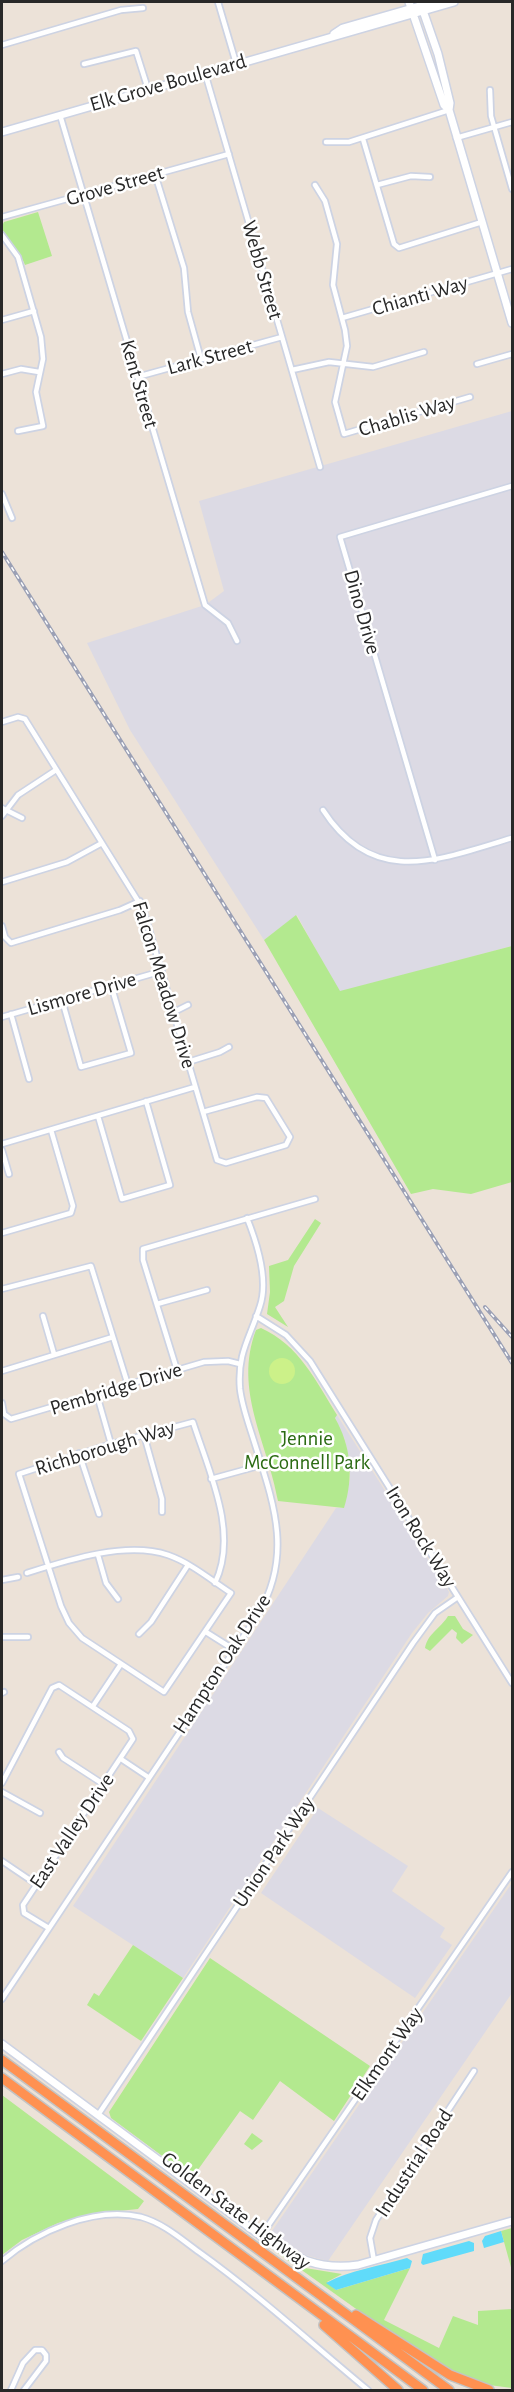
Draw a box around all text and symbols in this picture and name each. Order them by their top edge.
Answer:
street label: Elk Grove Boulevard [87,49,249,117]
street label: Grove Street [63,160,167,212]
street label: Webb Street [236,218,288,322]
street label: Chianti Way [369,270,471,322]
street label: Lark Street [164,334,256,380]
street label: Kent Street [114,337,164,431]
street label: Chablis Way [356,389,458,443]
street label: Dino Drive [338,567,386,657]
street label: Falcon Meadow Drive [127,898,201,1072]
street label: Lismore Drive [25,966,139,1022]
street label: Pembridge Drive [47,1357,185,1421]
street label: Richborough Way [32,1415,178,1481]
park label: Jennie McConnell Park [244,1426,370,1476]
street label: Iron Rock Way [380,1482,462,1592]
street label: Hampton Oak Drive [167,1589,277,1739]
street label: East Valley Drive [24,1768,120,1894]
street label: Union Park Way [228,1792,320,1912]
street label: Elkmont Way [345,2002,429,2106]
street label: Industrial Road [370,2104,458,2222]
street label: Golden State Highway [156,2147,316,2275]

